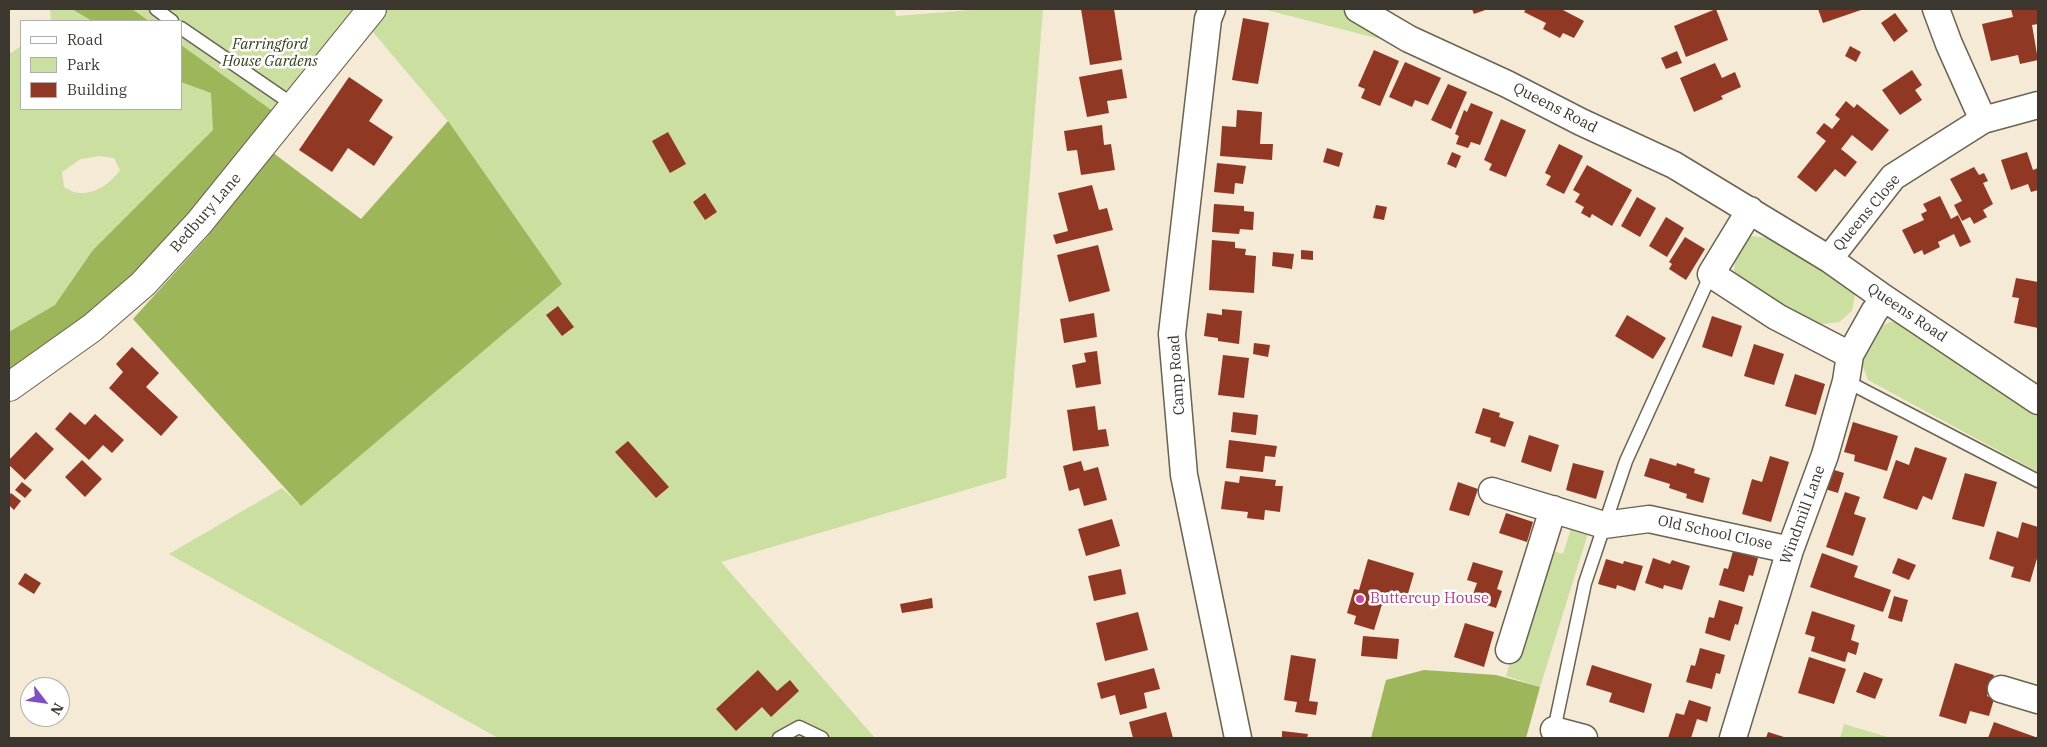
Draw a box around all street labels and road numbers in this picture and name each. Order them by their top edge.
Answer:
street label: Queens Road [1510,79,1600,137]
street label: Bedbury Lane [167,170,245,256]
street label: Queens Close [1830,171,1904,255]
street label: Queens Road [1864,280,1950,346]
street label: Camp Road [1165,334,1189,416]
street label: Windmill Lane [1777,463,1829,567]
street label: Old School Close [1656,512,1774,554]

